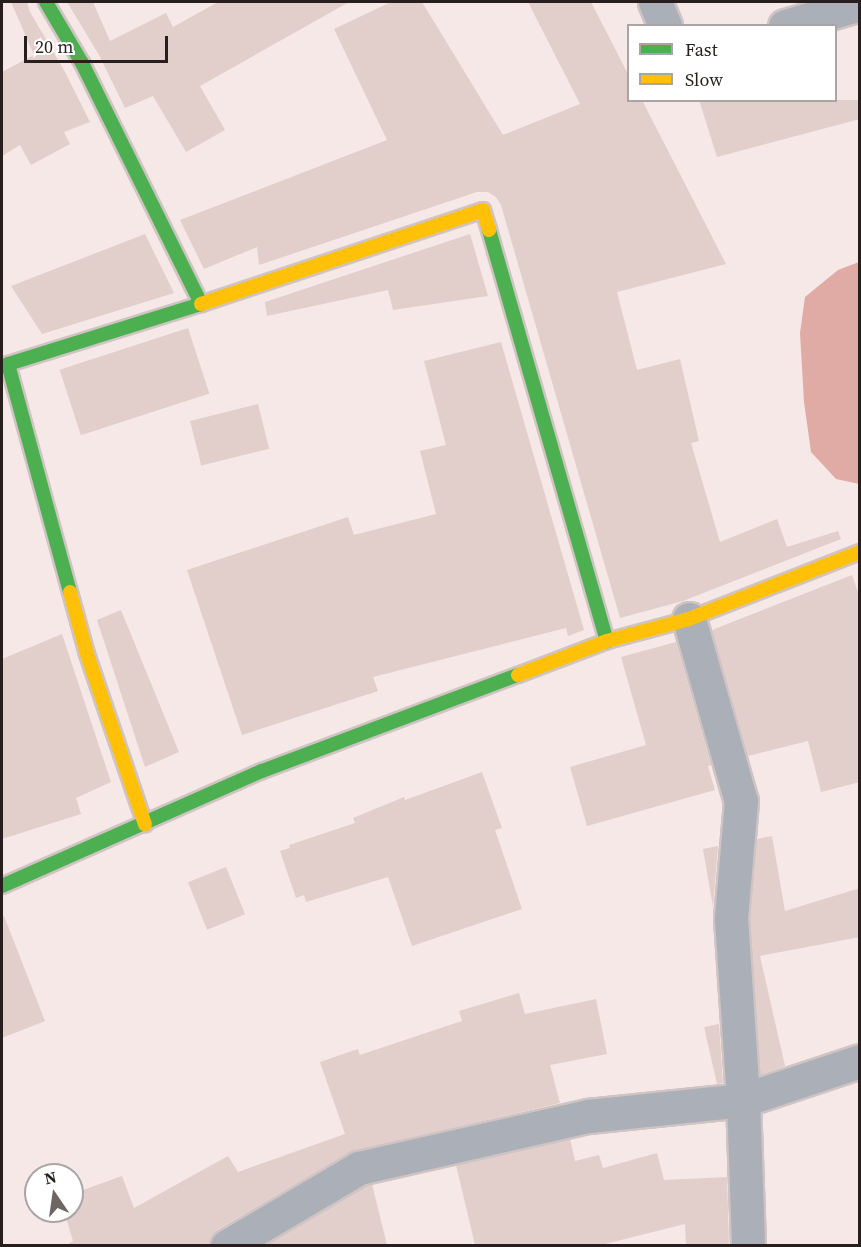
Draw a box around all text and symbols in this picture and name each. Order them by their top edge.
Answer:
scale bar [27,24,171,62]
legend [627,24,837,102]
text: 20 m [35,34,73,59]
text: Fast [685,37,718,62]
text: Slow [685,67,723,92]
north arrow [24,1163,84,1223]
text: N [42,1165,59,1189]

